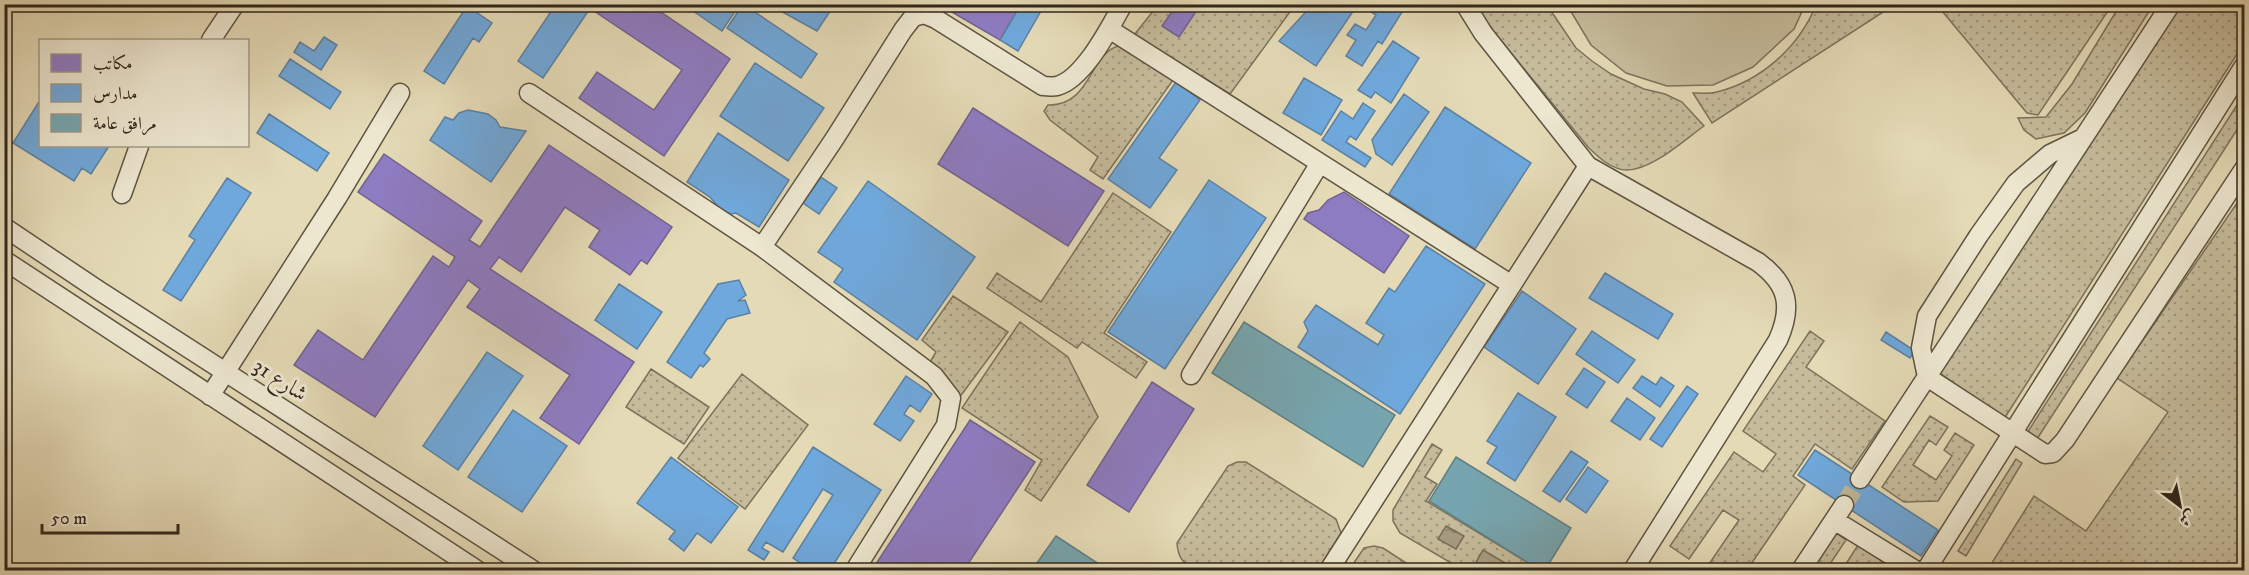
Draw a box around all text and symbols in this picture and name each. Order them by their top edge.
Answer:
legend [39,39,249,147]
text: مكاتب [93,53,133,75]
text: مدارس [93,83,137,105]
text: مرافق عامة [93,113,157,136]
street label: شارع 31 [246,353,312,411]
north arrow [2150,476,2210,536]
scale bar [42,497,178,535]
text: ش [2175,505,2199,531]
text: 50 m [51,508,87,530]

